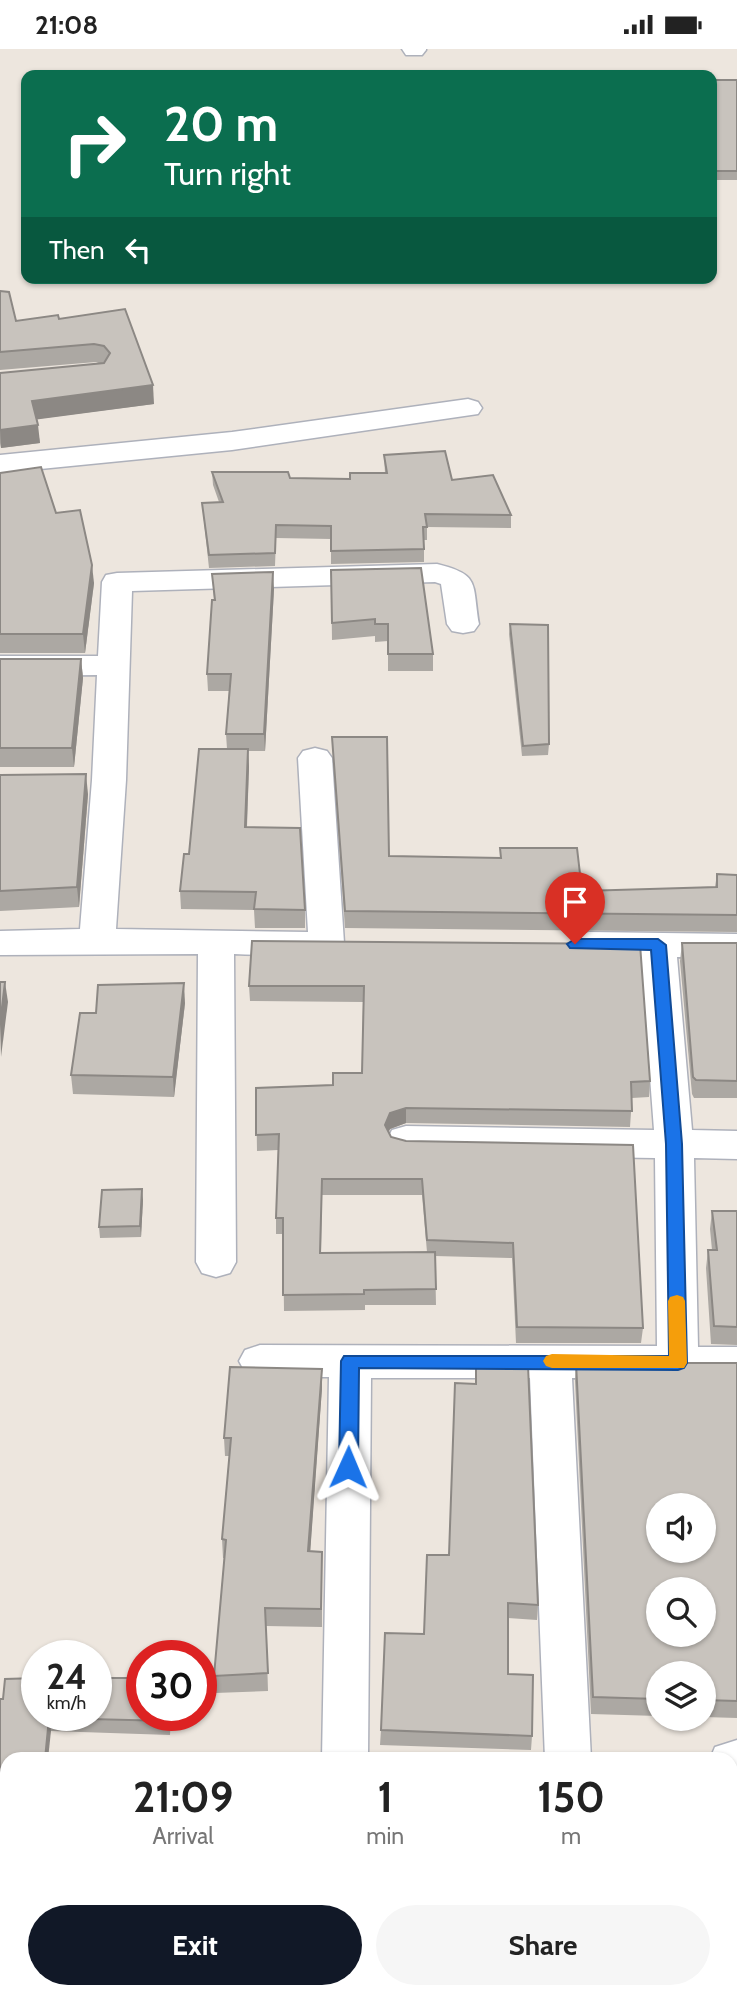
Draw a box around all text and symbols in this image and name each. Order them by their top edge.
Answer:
text: 21:08 [35,9,98,41]
text: 20 m [164,94,278,153]
icon: right [49,98,140,189]
text: Turn right [164,154,291,193]
icon: left [119,231,157,269]
text: Then [49,234,105,266]
pin [545,872,605,944]
icon: arrive [556,883,594,921]
position arrow [311,1430,385,1504]
map controls [646,1493,716,1731]
button: sound [646,1493,716,1563]
button: search [646,1577,716,1647]
speed limit sign: 30 [126,1640,217,1731]
text: 24 [46,1655,87,1698]
button: layers [646,1661,716,1731]
text: km/h [47,1692,86,1714]
text: 21:09 [133,1771,233,1823]
text: 1 [378,1771,393,1823]
text: 150 [537,1771,605,1823]
text: Arrival [153,1822,214,1850]
text: min [366,1822,404,1850]
text: m [561,1822,581,1850]
button: Exit [28,1905,362,1985]
button: Share [376,1905,710,1985]

